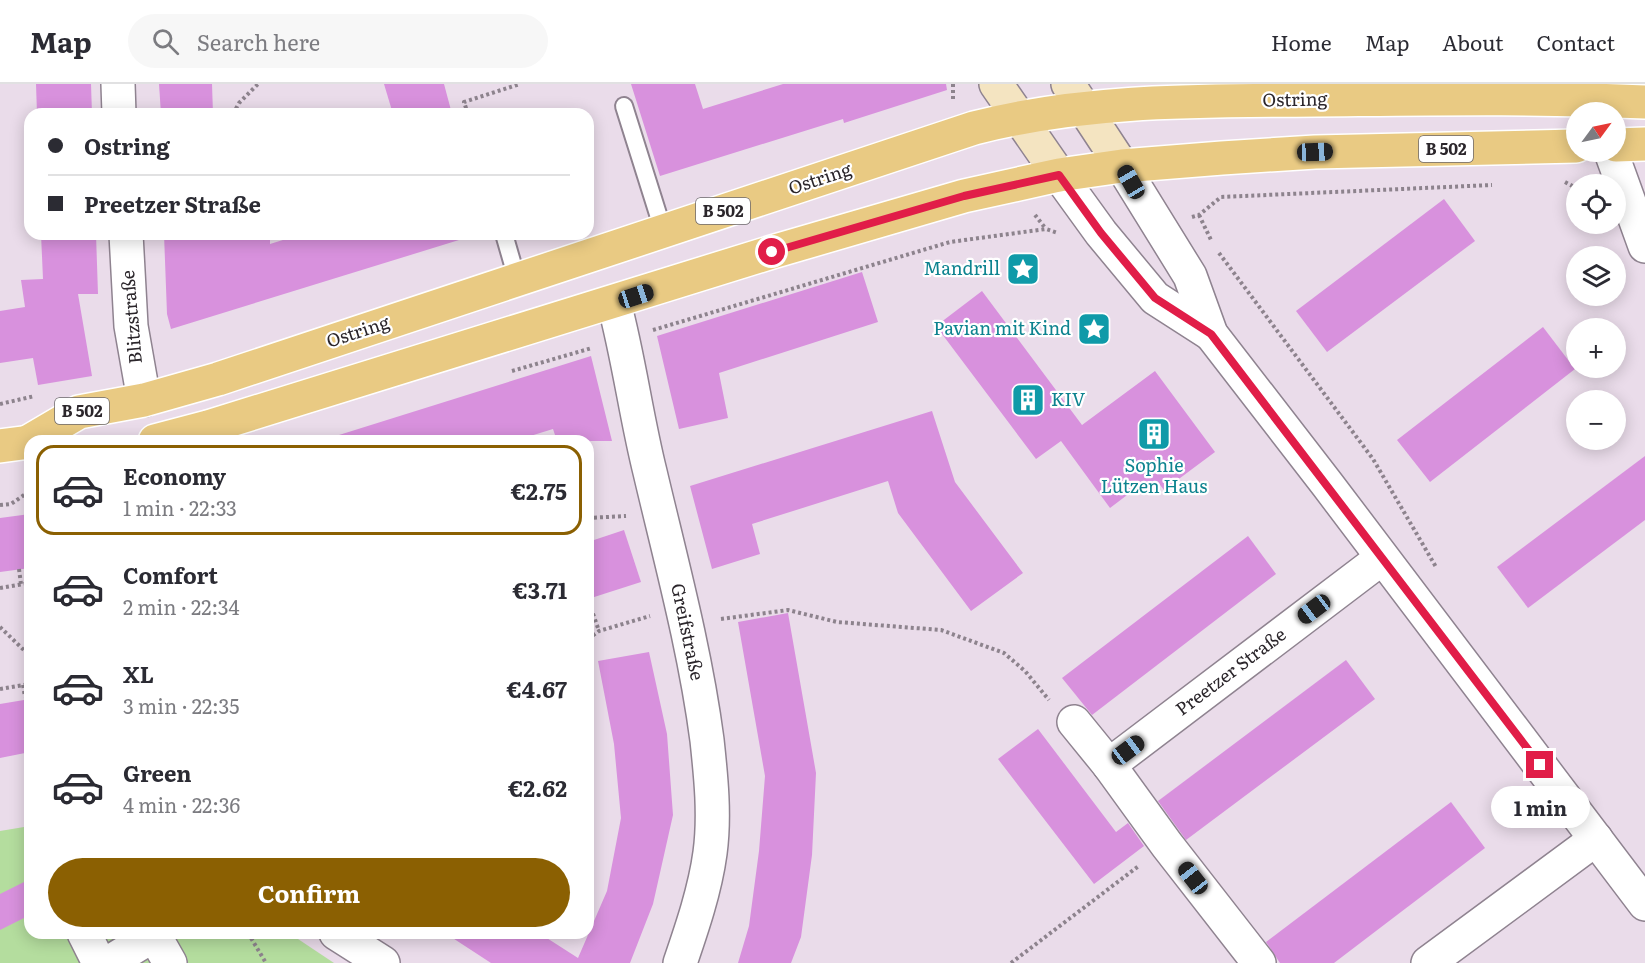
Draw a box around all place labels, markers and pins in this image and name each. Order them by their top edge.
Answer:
place icon: Mandrill [1005,251,1041,287]
place label: Mandrill [923,254,1000,281]
place icon: Pavian mit Kind [1076,311,1112,347]
place label: Pavian mit Kind [933,314,1071,341]
building icon: KIV [1010,382,1046,418]
place label: KIV [1051,385,1085,412]
building icon: Sophie Lützen Haus [1136,416,1172,452]
place label: Sophie Lützen Haus [1101,451,1207,499]

